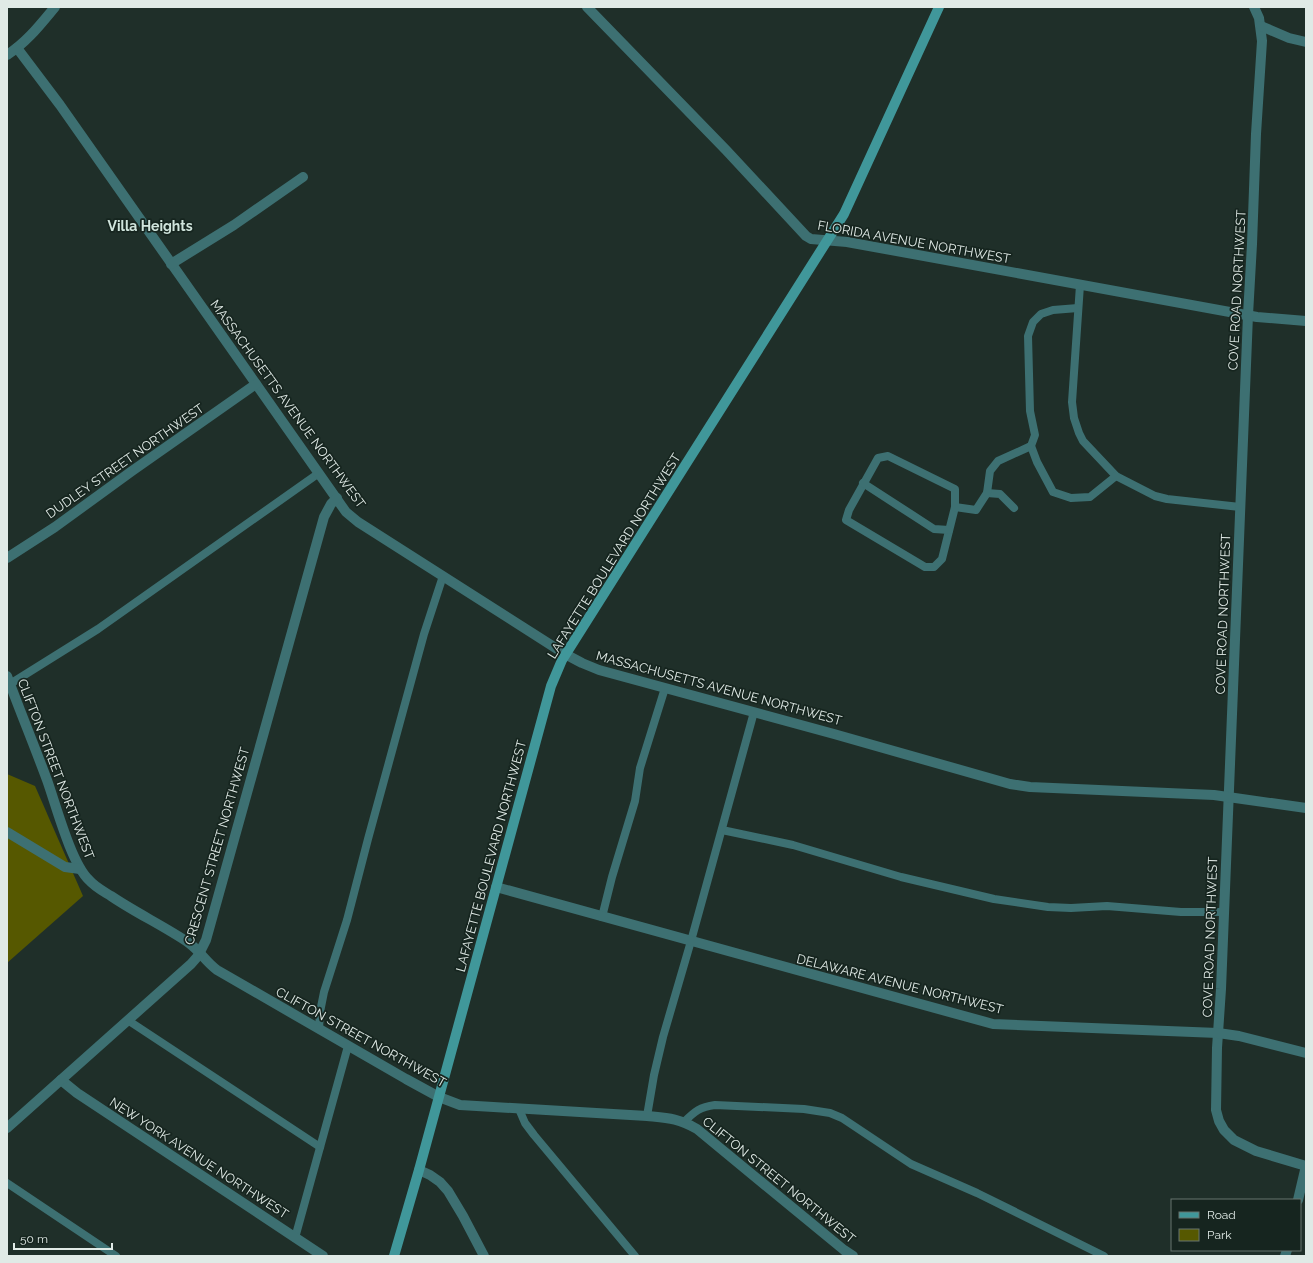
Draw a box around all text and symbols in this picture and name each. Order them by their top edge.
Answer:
street label: COVE ROAD NORTHWEST [1225,209,1249,371]
district label: Villa Heights [107,218,193,234]
street label: FLORIDA AVENUE NORTHWEST [816,218,1012,266]
street label: MASSACHUSETTS AVENUE NORTHWEST [207,297,369,511]
street label: DUDLEY STREET NORTHWEST [43,401,207,521]
street label: LAFAYETTE BOULEVARD NORTHWEST [544,451,684,661]
street label: COVE ROAD NORTHWEST [1213,533,1233,695]
street label: MASSACHUSETTS AVENUE NORTHWEST [595,648,844,728]
street label: CLIFTON STREET NORTHWEST [15,677,97,861]
street label: LAFAYETTE BOULEVARD NORTHWEST [453,739,529,973]
street label: CRESCENT STREET NORTHWEST [182,745,252,947]
street label: COVE ROAD NORTHWEST [1200,856,1220,1018]
street label: DELAWARE AVENUE NORTHWEST [795,951,1005,1017]
street label: CLIFTON STREET NORTHWEST [273,984,449,1090]
street label: NEW YORK AVENUE NORTHWEST [107,1095,291,1222]
street label: CLIFTON STREET NORTHWEST [700,1114,858,1246]
legend [1171,1199,1301,1251]
text: Road [1207,1208,1236,1222]
scale bar [14,1225,112,1251]
text: Park [1207,1228,1232,1242]
text: 50 m [20,1232,48,1246]

